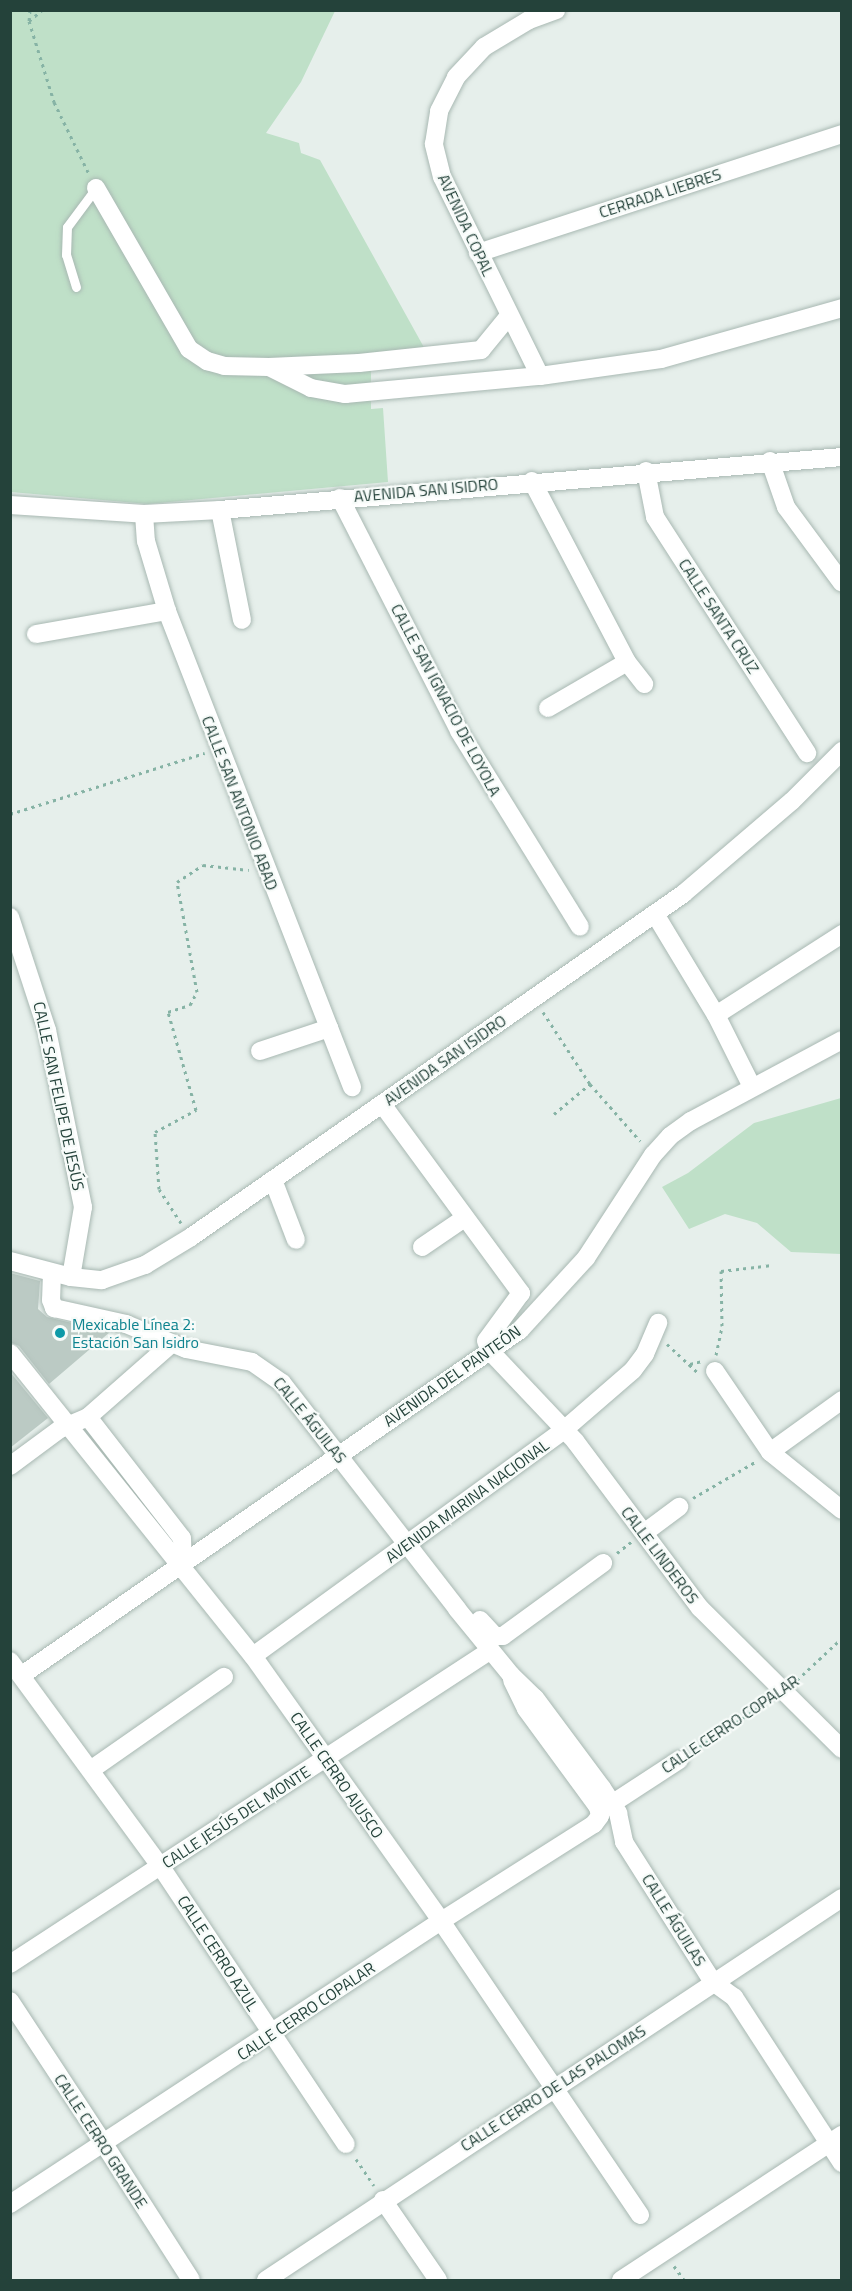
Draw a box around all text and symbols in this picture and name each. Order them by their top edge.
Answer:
street label: CERRADA LIEBRES [596,164,724,222]
street label: AVENIDA COPAL [434,171,498,279]
street label: AVENIDA SAN ISIDRO [353,474,499,506]
street label: CALLE SANTA CRUZ [675,555,763,677]
street label: CALLE SAN IGNACIO DE LOYOLA [387,601,505,799]
street label: CALLE SAN ANTONIO ABAD [198,713,282,893]
street label: CALLE SAN FELIPE DE JESÚS [30,1000,88,1192]
street label: AVENIDA SAN ISIDRO [380,1011,510,1109]
place label: Mexicable Línea 2: Estación San Isidro [72,1314,199,1352]
street label: AVENIDA DEL PANTEÓN [380,1321,524,1431]
marker: Mexicable Línea 2: Estación San Isidro [53,1326,67,1340]
street label: CALLE ÁGUILAS [269,1373,351,1467]
street label: AVENIDA MARINA NACIONAL [382,1435,552,1567]
street label: CALLE LINDEROS [617,1503,703,1607]
street label: CALLE CERRO COPALAR [657,1671,803,1777]
street label: CALLE CERRO AJUSCO [286,1708,388,1842]
street label: CALLE JESÚS DEL MONTE [158,1762,314,1872]
street label: CALLE ÁGUILAS [638,1870,710,1970]
street label: CALLE CERRO AZUL [174,1892,262,2014]
street label: CALLE CERRO COPALAR [233,1958,379,2064]
street label: CALLE CERRO DE LAS PALOMAS [457,2021,649,2155]
street label: CALLE CERRO GRANDE [50,2070,152,2212]

